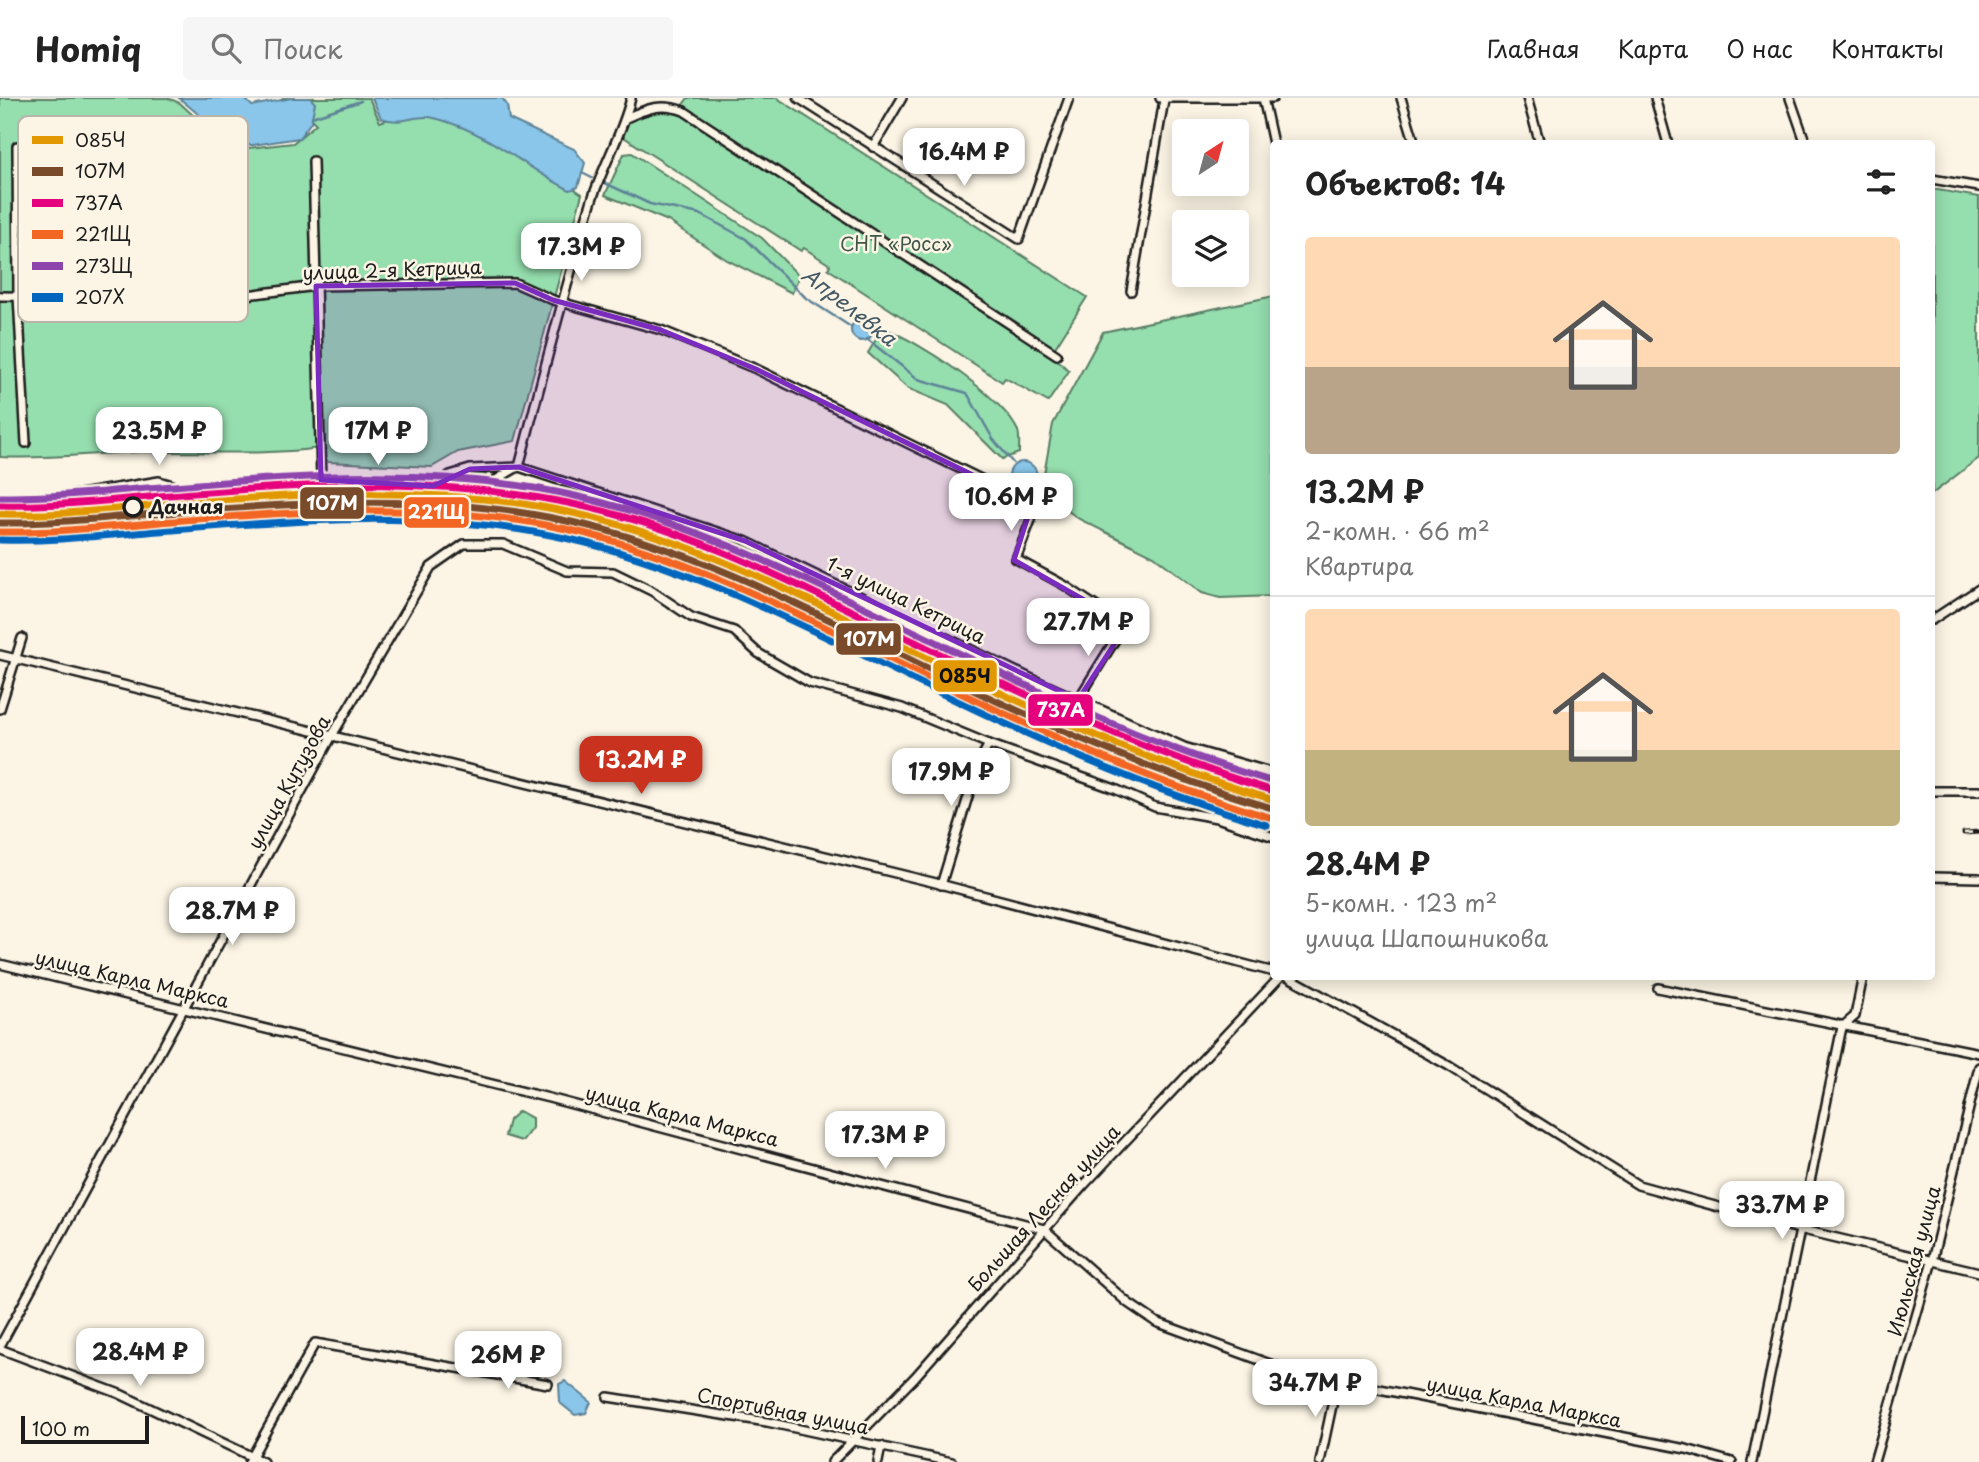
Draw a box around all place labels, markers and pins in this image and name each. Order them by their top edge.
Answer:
pin: 16.4M ₽ [899,129,1029,188]
pin: 17.3M ₽ [516,223,646,283]
pin: 23.5M ₽ [94,408,224,467]
pin: 17M ₽ [329,408,427,467]
pin: 10.6M ₽ [946,474,1076,533]
place label: Дачная [148,492,224,520]
marker: Дачная [123,497,143,517]
pin: 27.7M ₽ [1023,598,1153,658]
pin: 13.2M ₽ [576,736,706,796]
pin: 17.9M ₽ [886,748,1016,808]
pin: 28.7M ₽ [167,888,297,947]
pin: 17.3M ₽ [820,1112,950,1171]
pin: 33.7M ₽ [1717,1182,1847,1241]
pin: 28.4M ₽ [75,1328,205,1388]
pin: 26M ₽ [459,1332,557,1391]
pin: 34.7M ₽ [1250,1360,1380,1419]

